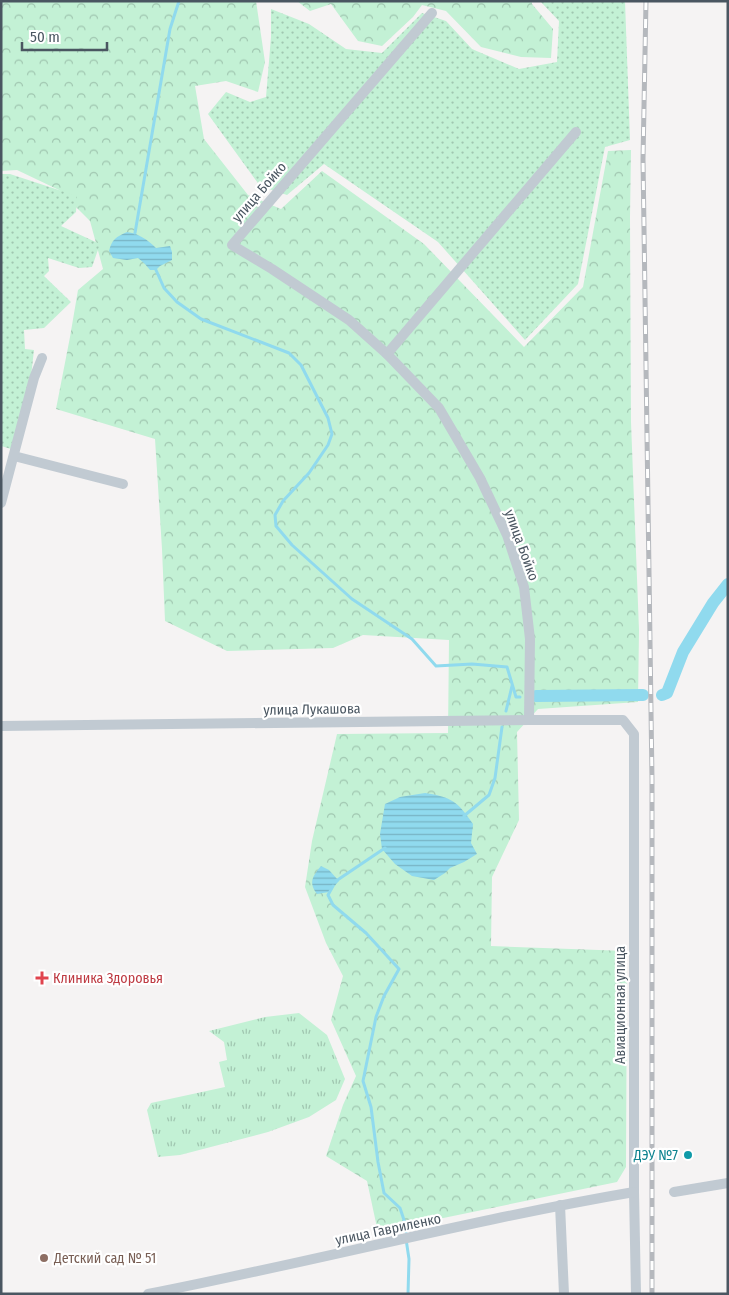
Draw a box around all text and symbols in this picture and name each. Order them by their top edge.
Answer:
scale bar [22,20,108,52]
text: 50 m [30,28,60,46]
street label: улица Бойко [229,159,290,226]
street label: улица Бойко [501,507,542,583]
street label: улица Лукашова [263,700,361,719]
street label: Авиационная улица [612,946,629,1064]
place label: Клиника Здоровья [53,970,163,987]
marker: Клиника Здоровья [35,971,49,985]
place label: ДЭУ №7 [633,1147,678,1164]
marker: ДЭУ №7 [682,1149,694,1161]
street label: улица Гавриленко [334,1210,443,1249]
place label: Детский сад № 51 [53,1250,156,1267]
marker: Детский сад № 51 [38,1252,50,1264]

